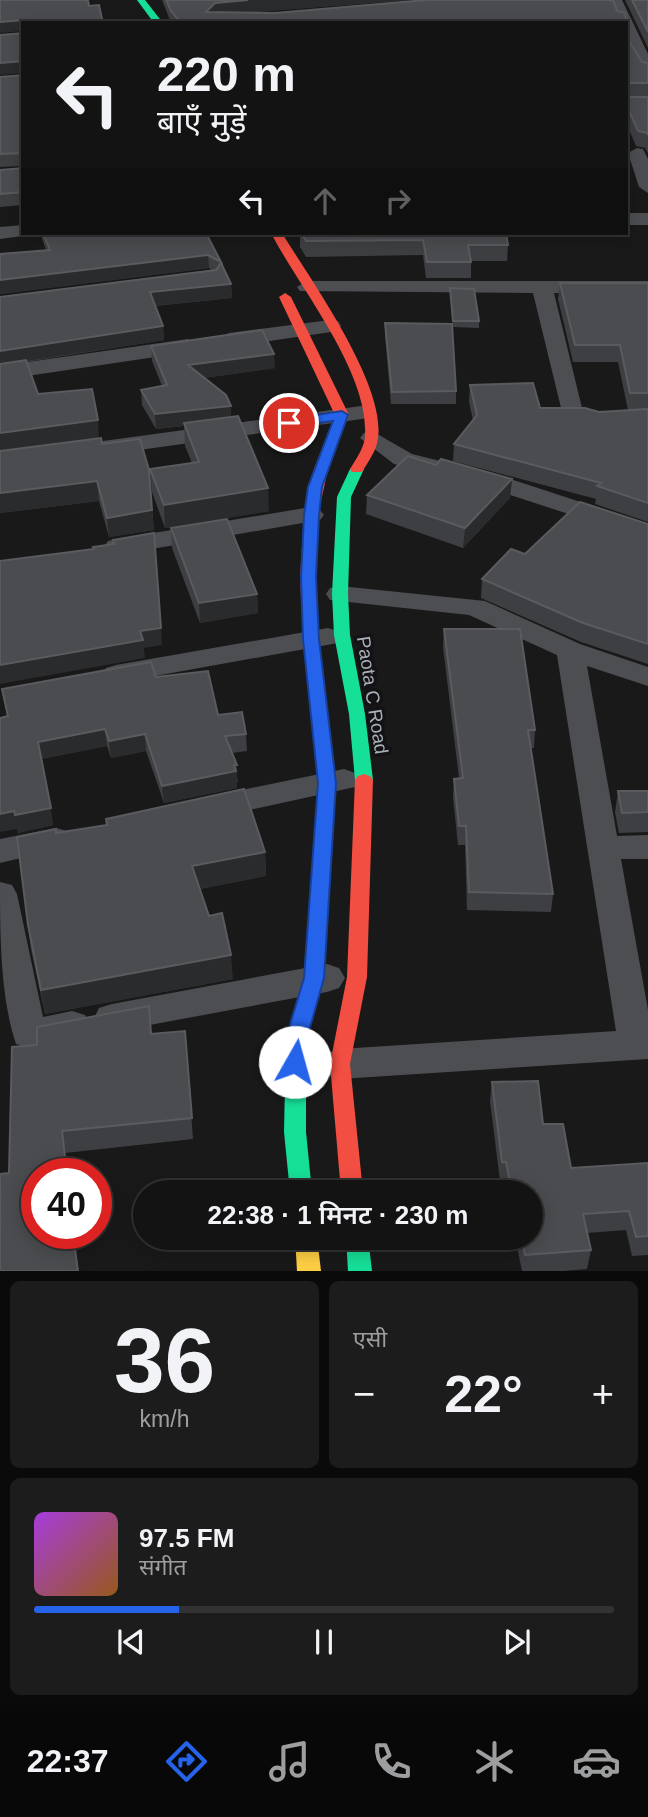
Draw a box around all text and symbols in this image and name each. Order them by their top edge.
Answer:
text: 220 m [157,47,296,101]
icon: left [42,49,133,140]
text: बाएँ मुड़ें [157,104,246,140]
icon: left [233,182,271,220]
icon: ahead [306,182,344,220]
icon: right [379,182,417,220]
pin [259,393,319,453]
icon: arrive [270,404,308,442]
street label: Paota C Road [353,634,392,756]
position arrow [258,1025,332,1099]
speed limit sign: 40 [21,1158,112,1249]
text: 22:38 · 1 मिनट · 230 m [208,1200,468,1230]
text: 36 [114,1310,215,1411]
text: एसी [353,1326,387,1352]
text: 22° [444,1365,523,1423]
text: − [353,1373,375,1415]
text: + [592,1373,614,1415]
text: km/h [140,1406,189,1432]
text: 97.5 FM [139,1523,234,1553]
text: संगीत [139,1554,187,1580]
icon: previous [112,1623,150,1661]
icon: pause [305,1623,343,1661]
icon: next [498,1623,536,1661]
icon: directions [162,1737,211,1786]
icon: music [265,1737,314,1786]
icon: phone [367,1737,416,1786]
icon: climate [470,1737,519,1786]
icon: car [572,1737,621,1786]
text: 22:37 [27,1743,109,1779]

